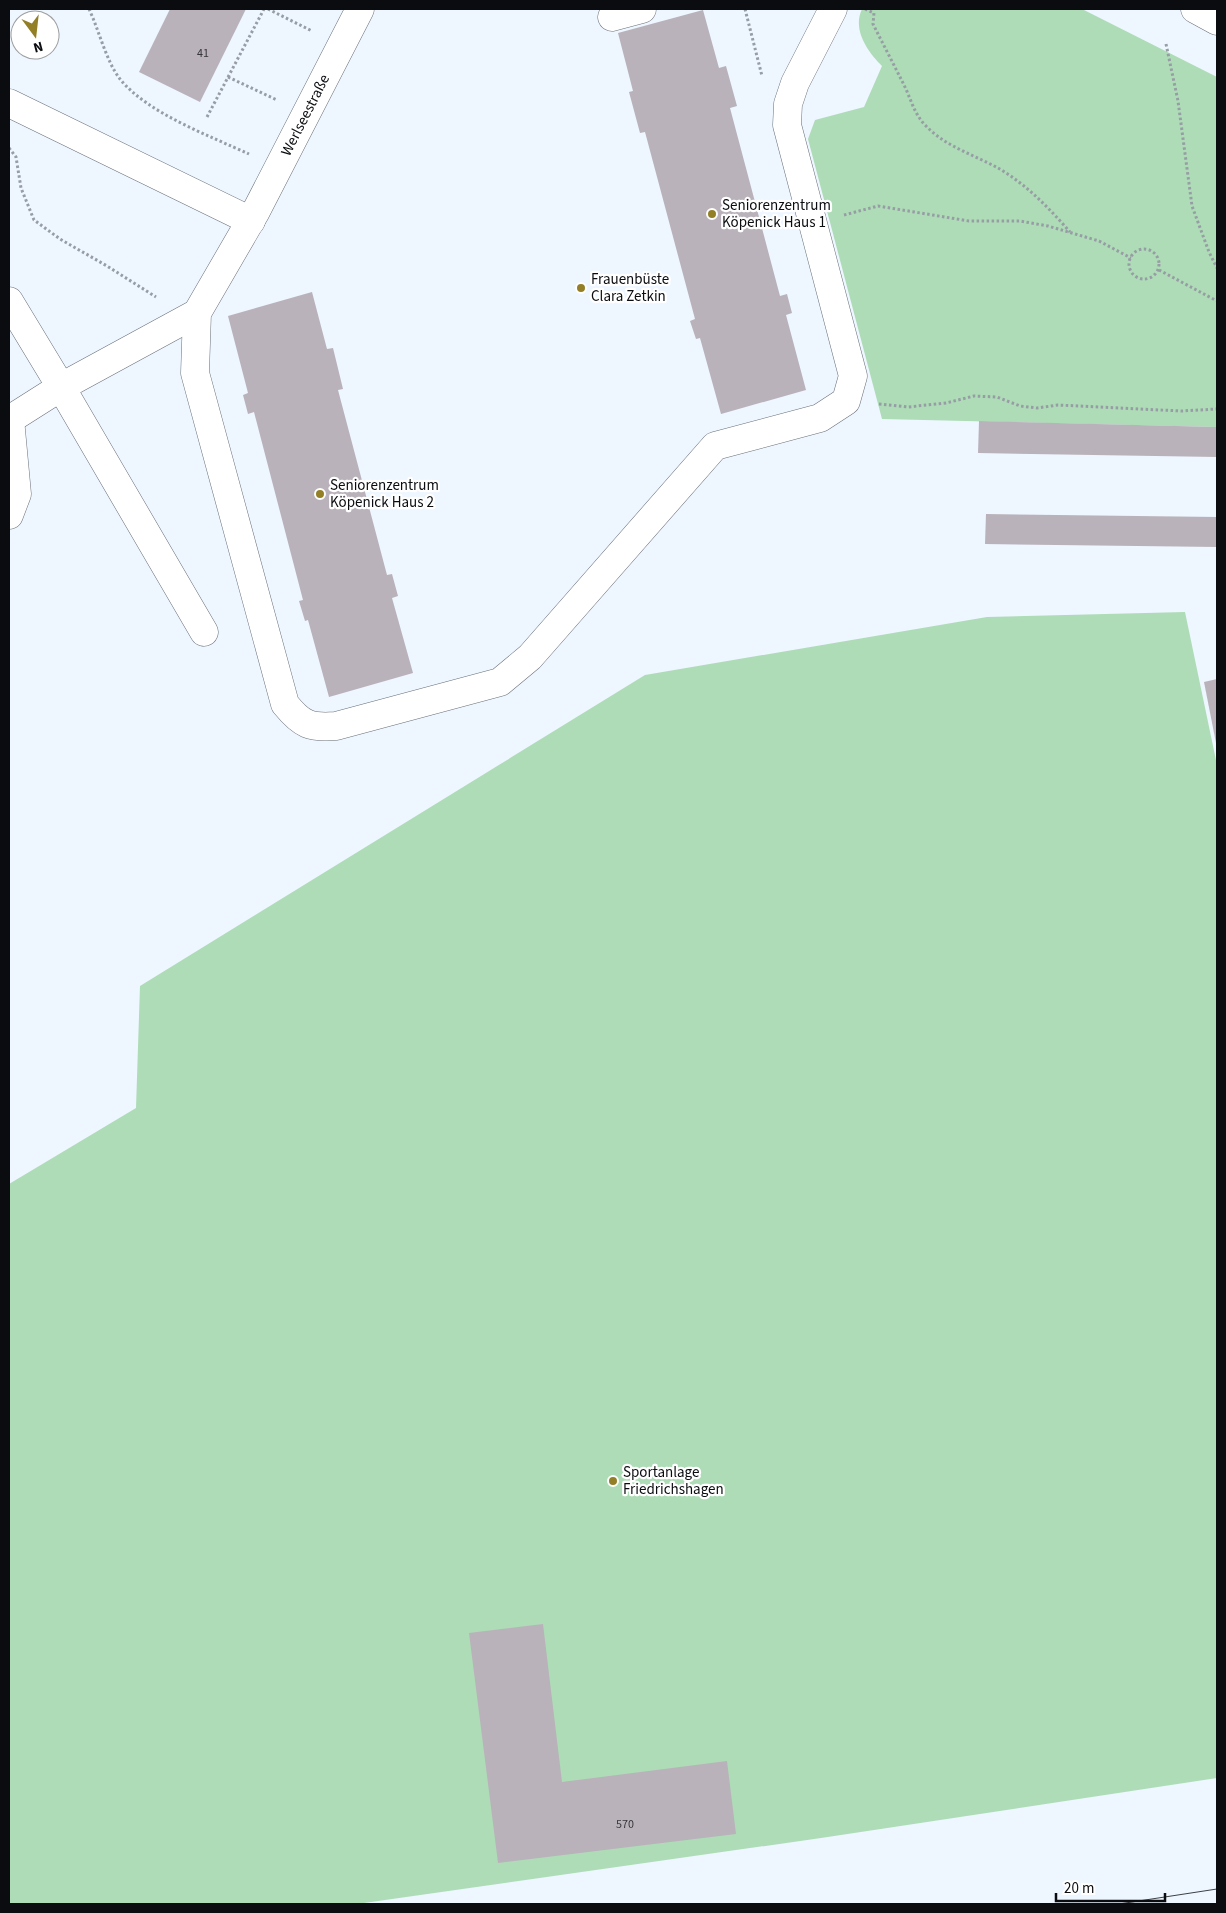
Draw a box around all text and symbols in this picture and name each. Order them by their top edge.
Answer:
north arrow [10,10,60,60]
text: N [31,36,45,57]
house number: 41 [197,45,209,62]
street label: Werlseestraße [276,71,335,160]
place label: Seniorenzentrum Köpenick Haus 1 [722,195,831,233]
marker: Seniorenzentrum Köpenick Haus 1 [706,208,718,220]
place label: Frauenbüste Clara Zetkin [591,269,669,307]
marker: Frauenbüste Clara Zetkin [575,282,587,294]
place label: Seniorenzentrum Köpenick Haus 2 [330,475,439,513]
marker: Seniorenzentrum Köpenick Haus 2 [314,488,326,500]
place label: Sportanlage Friedrichshagen [623,1462,724,1500]
marker: Sportanlage Friedrichshagen [607,1475,619,1487]
house number: 570 [616,1816,634,1833]
scale bar [1056,1870,1165,1902]
text: 20 m [1064,1878,1094,1899]

